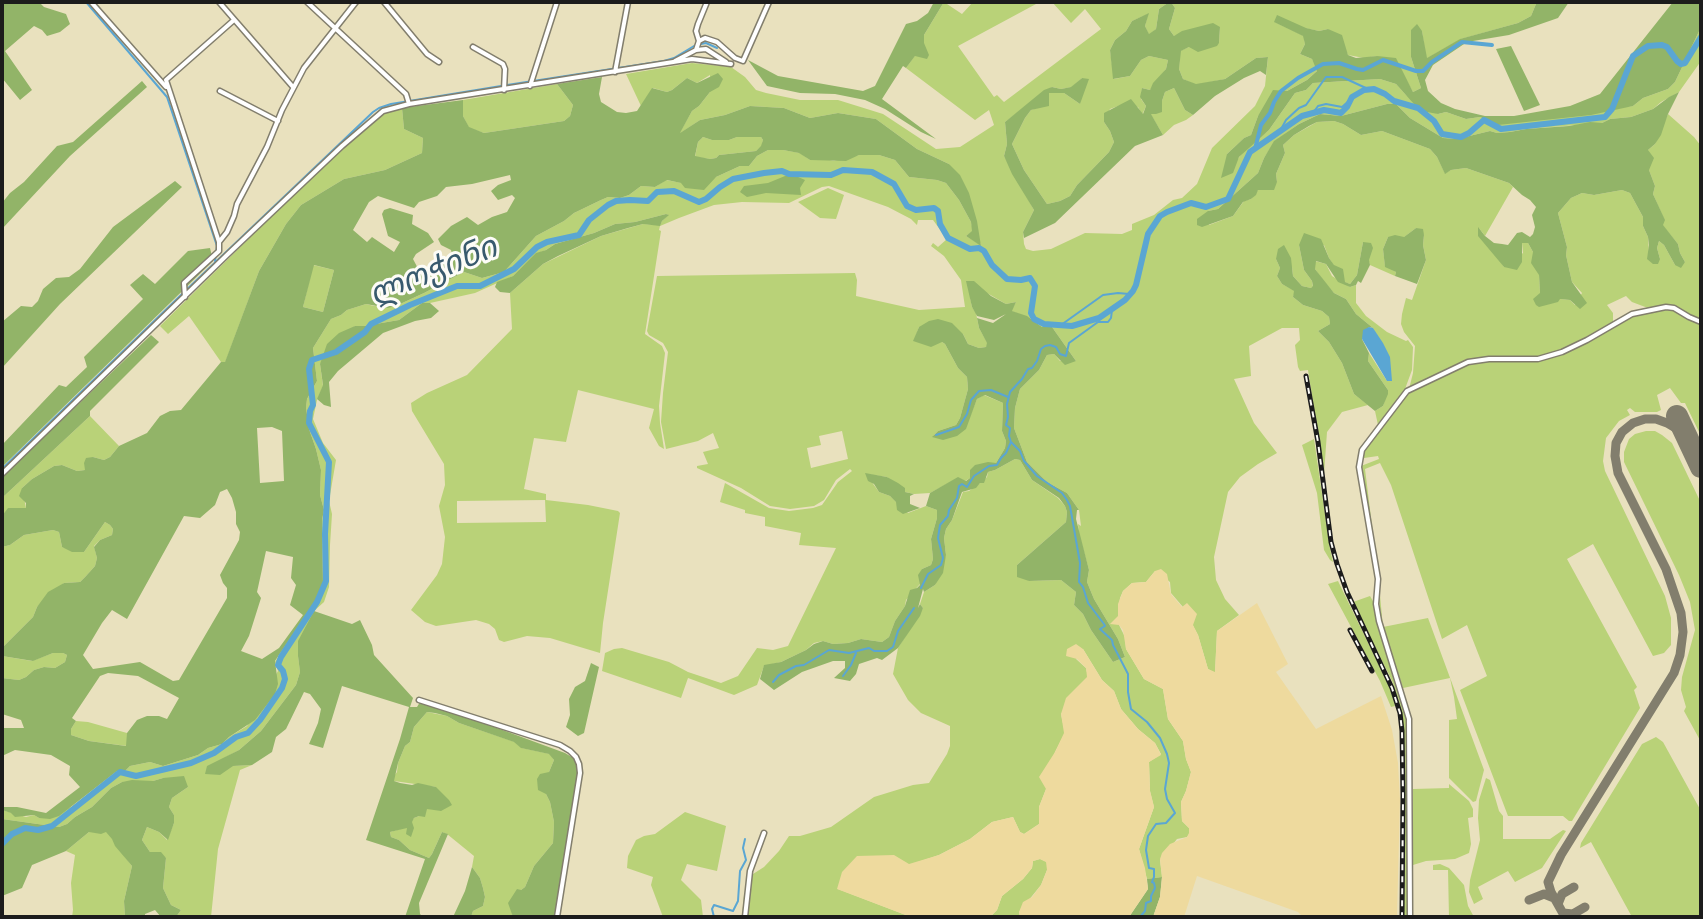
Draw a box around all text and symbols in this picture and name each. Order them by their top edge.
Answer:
water label: ლოჭინი [364,231,504,317]

